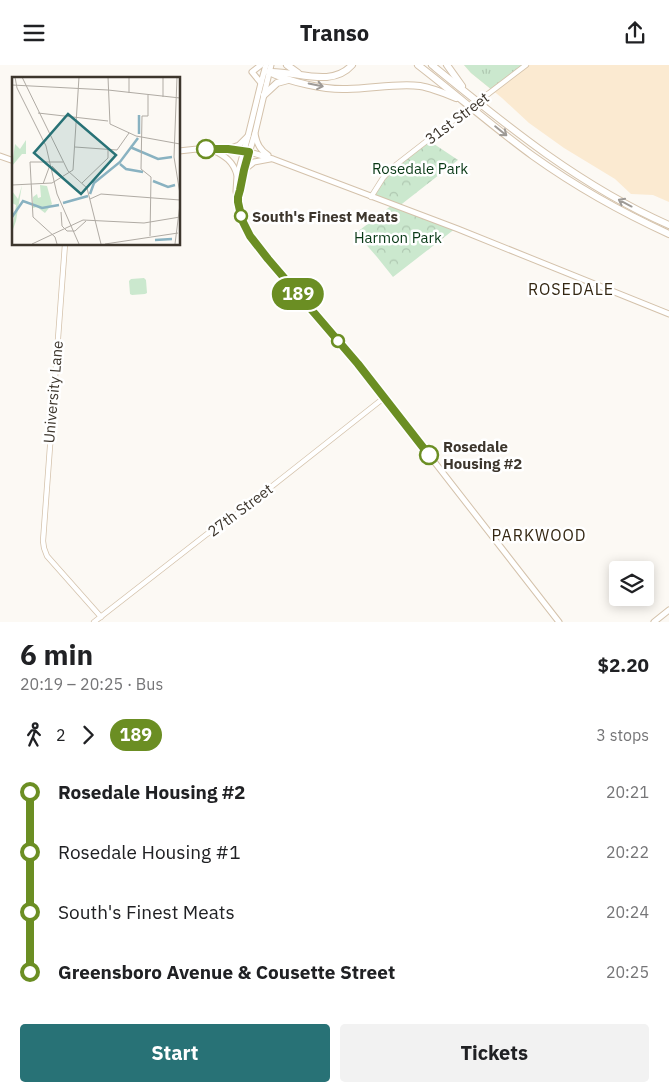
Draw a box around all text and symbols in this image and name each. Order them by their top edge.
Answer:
text: Transo [300,18,369,47]
icon: menu [20,19,48,47]
icon: share [621,19,649,47]
inset map [12,77,180,245]
one-way arrow [308,81,324,91]
street label: 31st Street [421,88,493,148]
one-way arrow [494,126,507,137]
unlabelled marker [196,139,216,159]
park label: Rosedale Park [372,159,468,178]
one-way arrow [619,198,633,208]
place label: South's Finest Meats [252,207,398,226]
marker: South's Finest Meats [234,209,248,223]
park label: Harmon Park [354,228,442,247]
line badge: 189 [269,278,327,310]
district label: ROSEDALE [528,279,614,299]
text: 189 [282,282,314,305]
unlabelled marker [331,334,345,348]
street label: University Lane [39,340,67,444]
place label: Rosedale Housing #2 [443,437,522,473]
marker: Rosedale Housing #2 [419,445,439,465]
street label: 27th Street [204,479,276,541]
district label: PARKWOOD [491,525,587,545]
map controls [609,561,654,606]
button: layers [609,561,654,606]
text: 6 min [20,636,93,673]
text: $2.20 [597,653,649,677]
text: 20:19 – 20:25 · Bus [20,674,163,694]
icon: walk [20,721,48,749]
icon: forward [74,721,102,749]
text: 189 [120,723,152,746]
text: 2 [56,725,66,745]
text: 3 stops [596,725,649,745]
text: Rosedale Housing #2 [58,780,245,804]
text: 20:21 [606,782,649,802]
text: Rosedale Housing #1 [58,840,241,864]
text: 20:22 [606,842,649,862]
text: South's Finest Meats [58,900,235,924]
text: 20:24 [606,902,649,922]
text: Greensboro Avenue & Cousette Street [58,960,395,984]
text: 20:25 [606,962,649,982]
button: Start [20,1024,330,1082]
button: Tickets [340,1024,649,1082]

